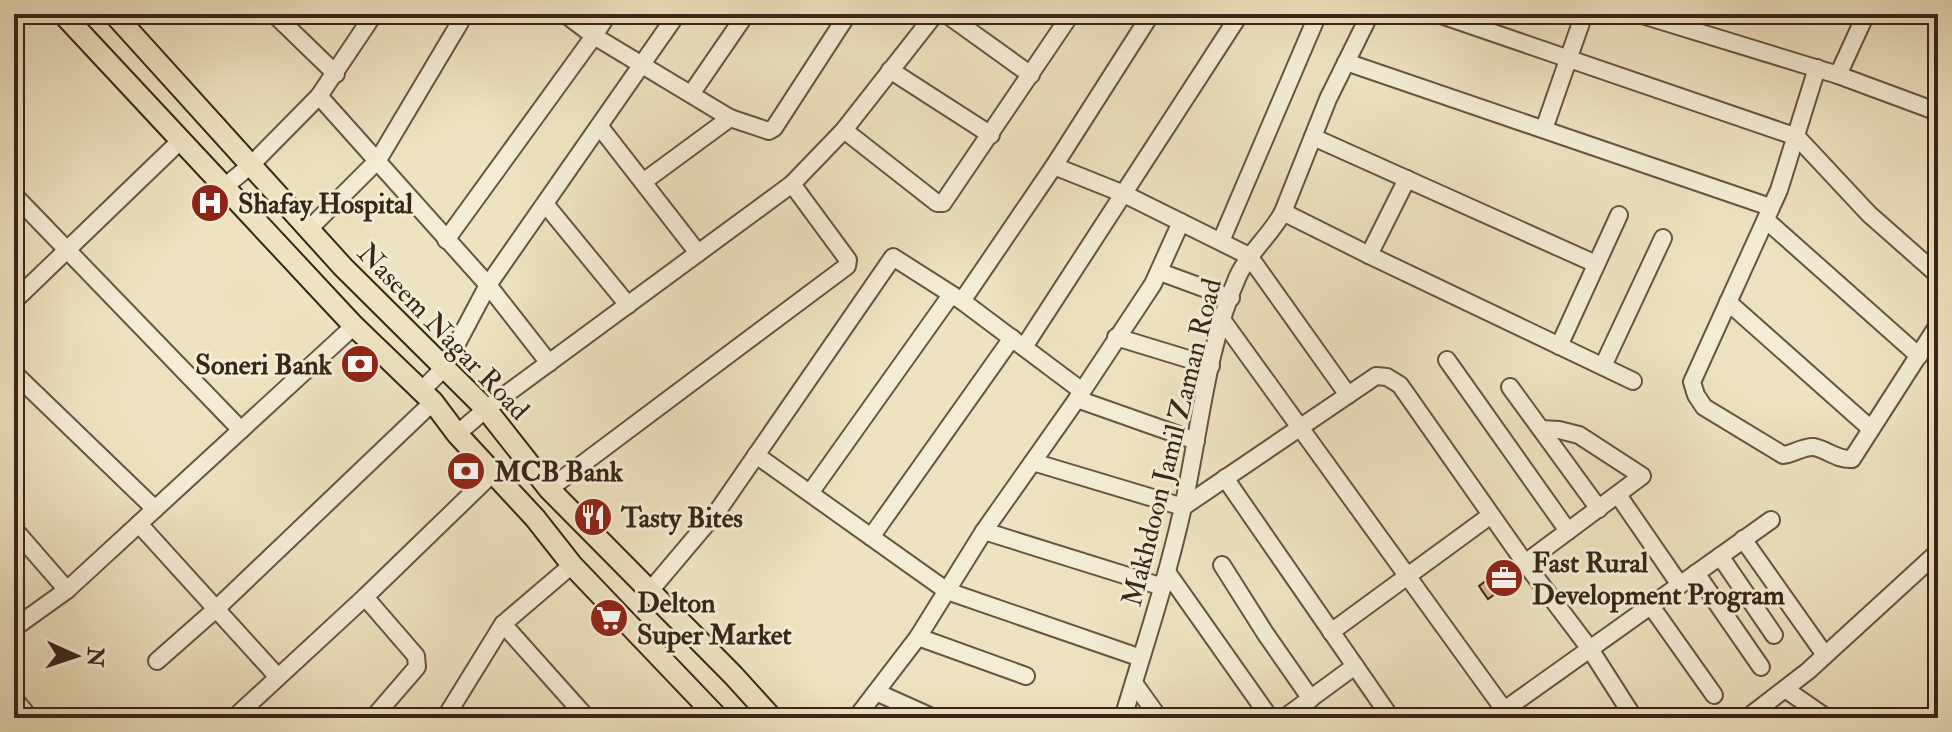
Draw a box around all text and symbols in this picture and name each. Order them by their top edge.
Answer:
hospital icon: Shafay Hospital [189,182,231,224]
place label: Shafay Hospital [238,187,414,222]
street label: Naseem Nagar Road [350,236,536,428]
street label: Makhdoon Jamil Zaman Road [1115,275,1230,610]
bank icon: Soneri Bank [339,343,381,385]
place label: Soneri Bank [195,348,333,383]
bank icon: MCB Bank [445,450,487,492]
place label: MCB Bank [493,455,624,490]
restaurant icon: Tasty Bites [572,496,614,538]
place label: Tasty Bites [620,501,743,536]
place label: Fast Rural Development Program [1532,546,1785,613]
office icon: Fast Rural Development Program [1483,557,1525,599]
place label: Delton Super Market [637,586,792,653]
supermarket icon: Delton Super Market [588,597,630,639]
north arrow [36,616,116,696]
text: N [80,645,110,668]

